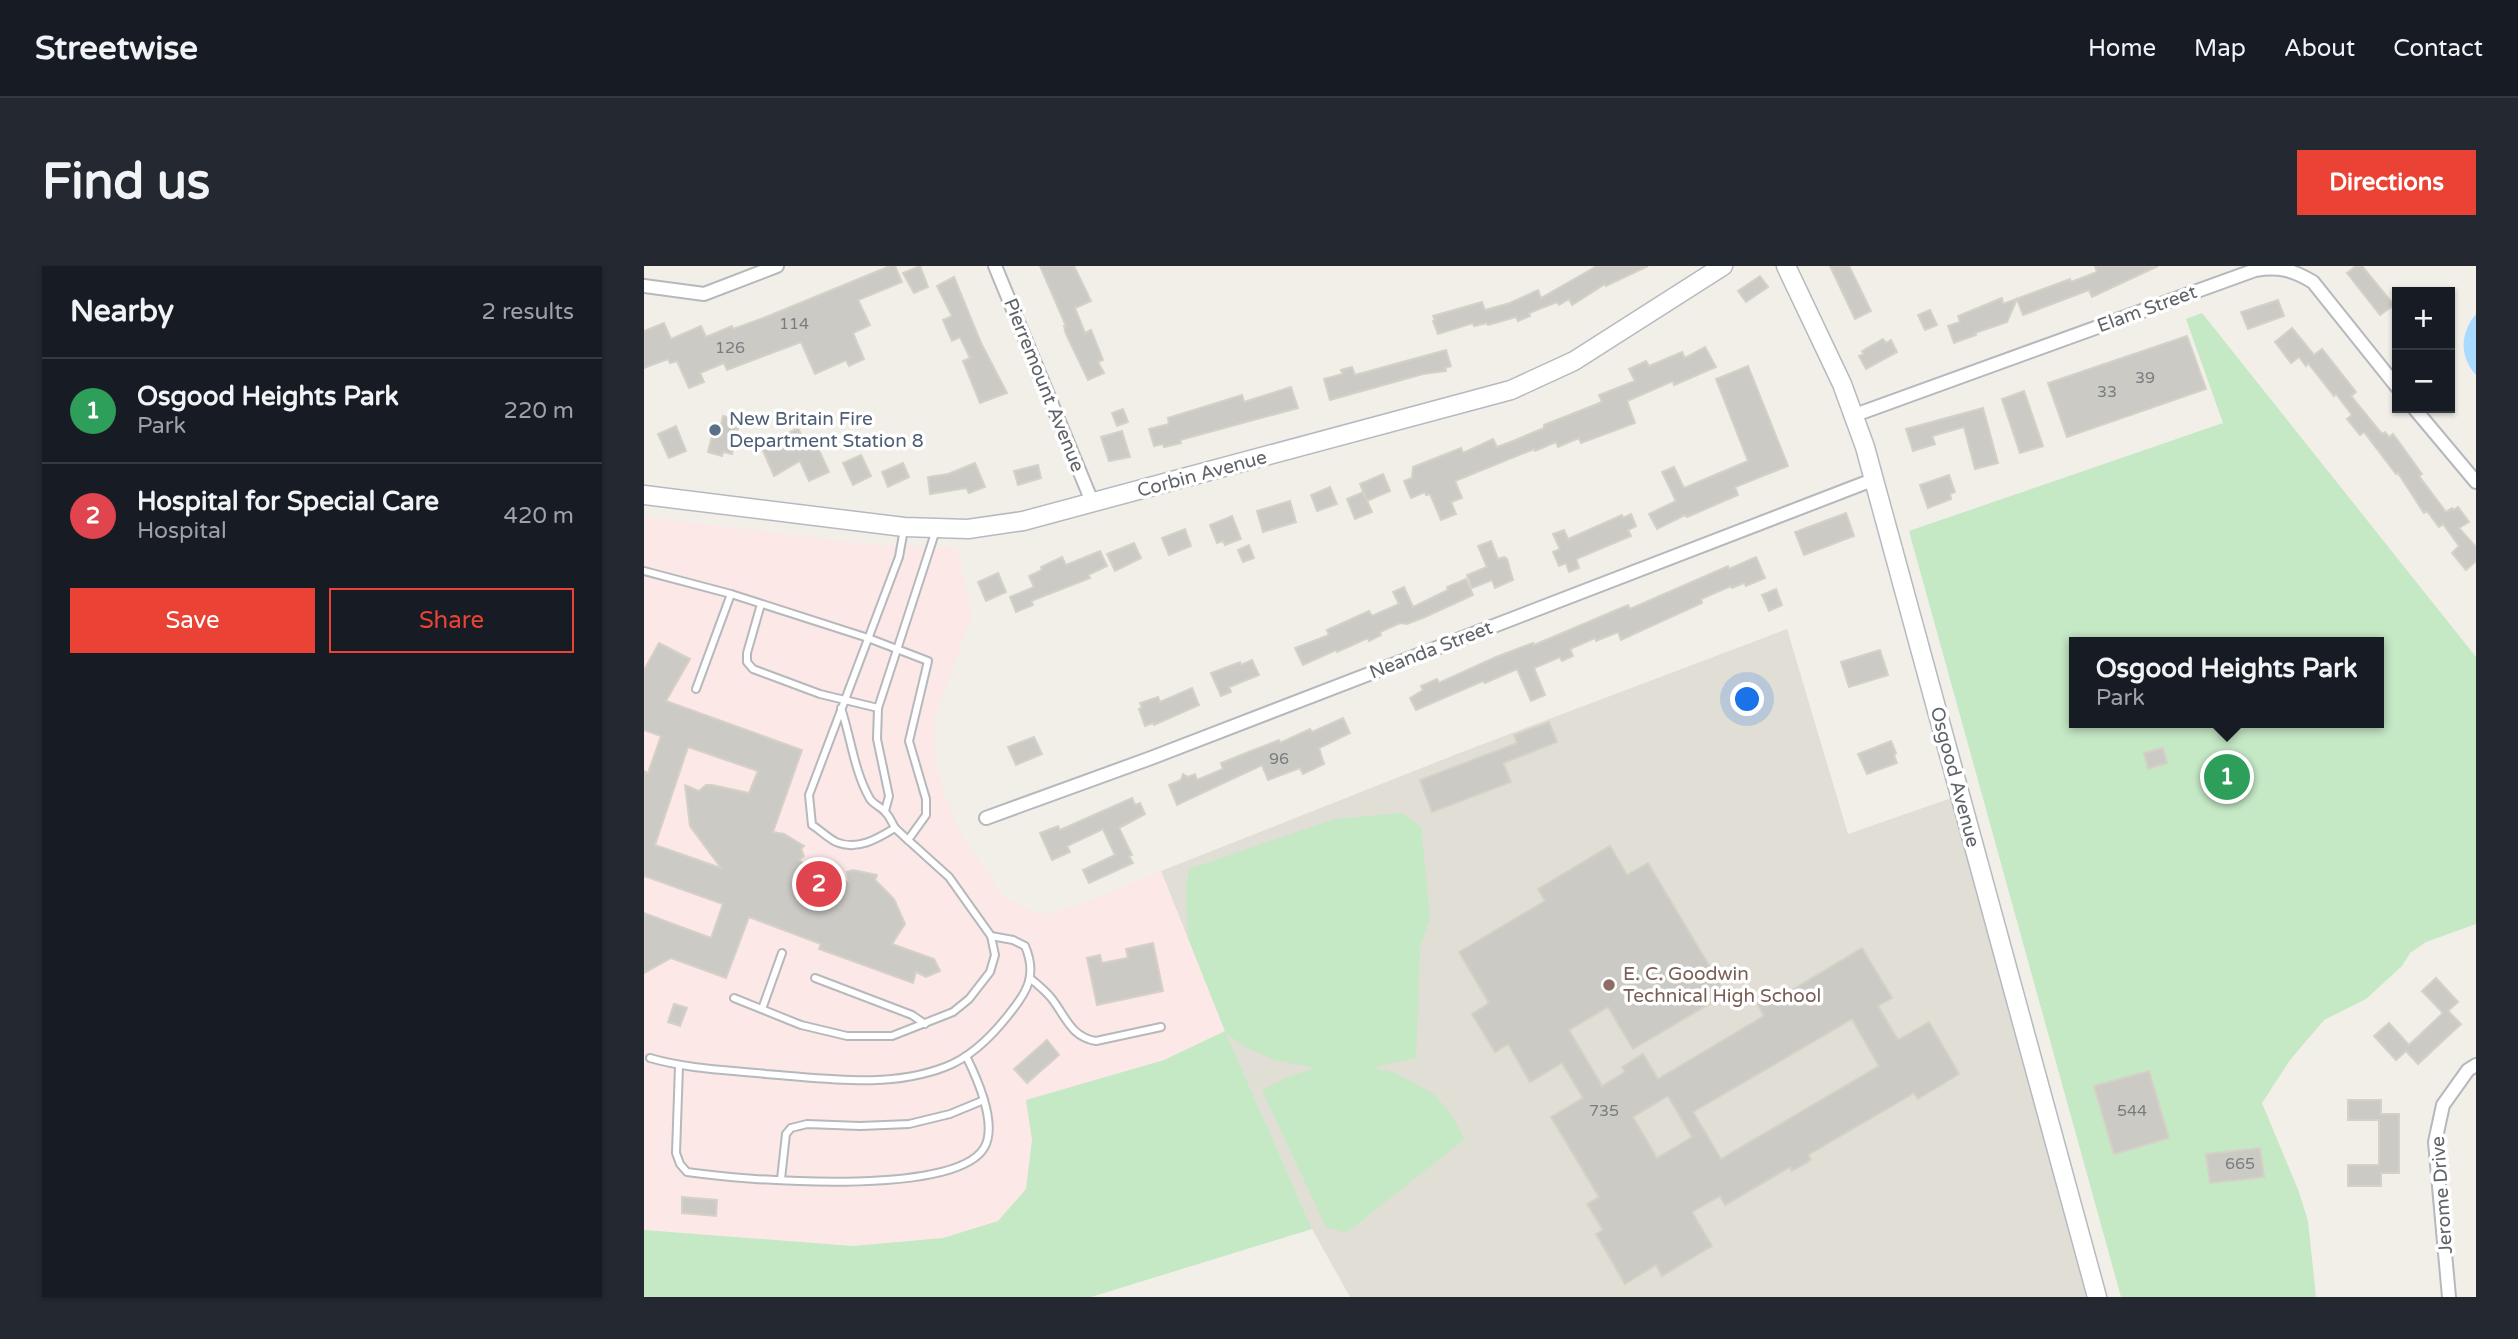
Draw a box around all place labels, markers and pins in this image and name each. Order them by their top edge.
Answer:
place label: New Britain Fire Department Station 8 [729,408,924,452]
marker: New Britain Fire Department Station 8 [707,422,723,438]
pin: 1 [2204,751,2250,803]
pin: 2 [796,858,842,910]
place label: E. C. Goodwin Technical High School [1623,963,1821,1007]
marker: E. C. Goodwin Technical High School [1601,977,1617,993]

